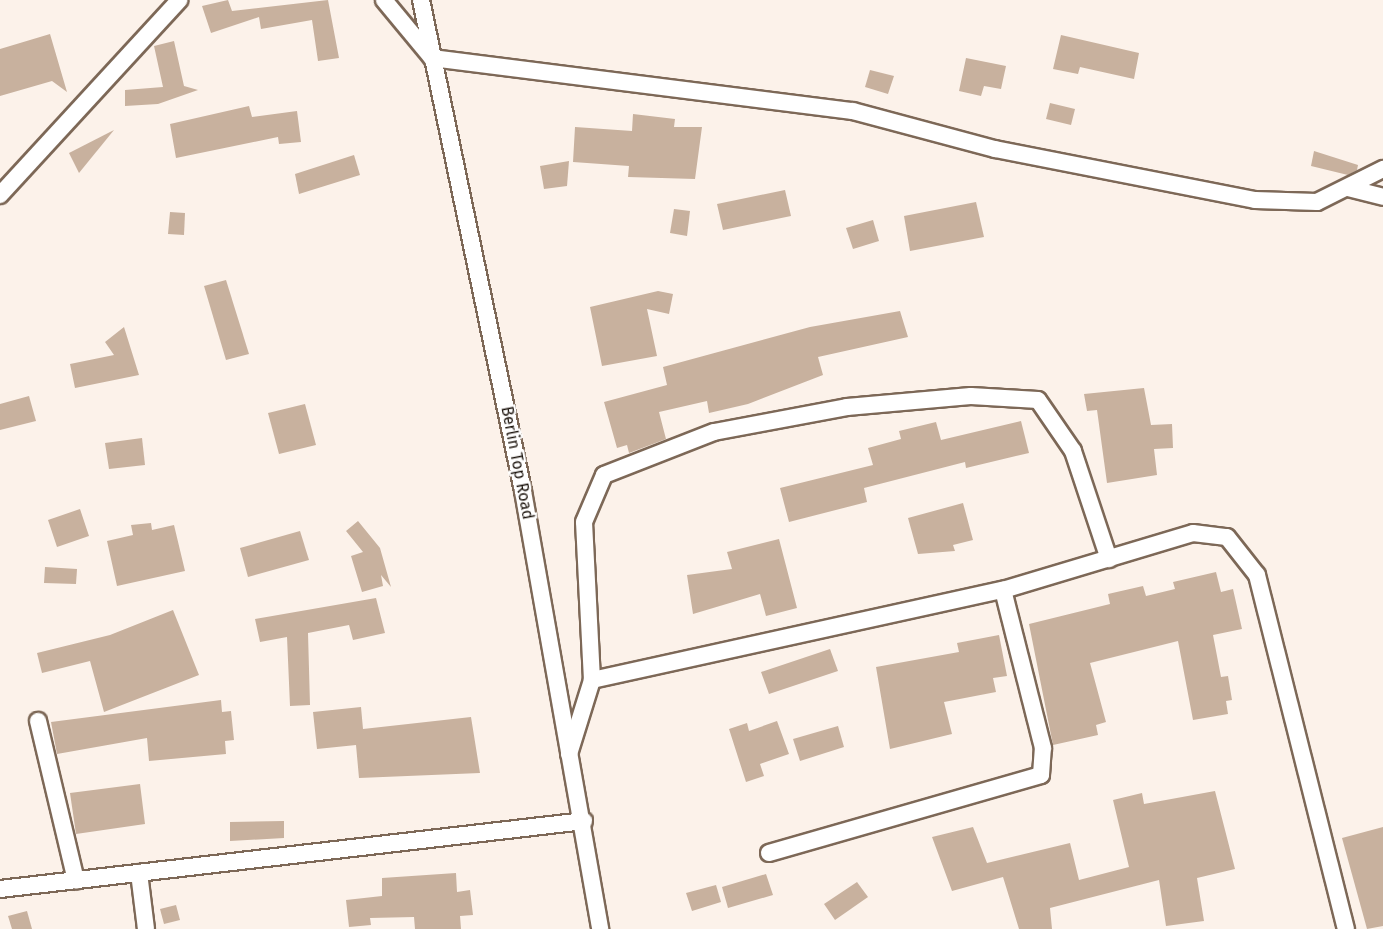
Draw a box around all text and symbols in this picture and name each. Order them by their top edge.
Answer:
street label: Berlin Top Road [497,405,537,521]

